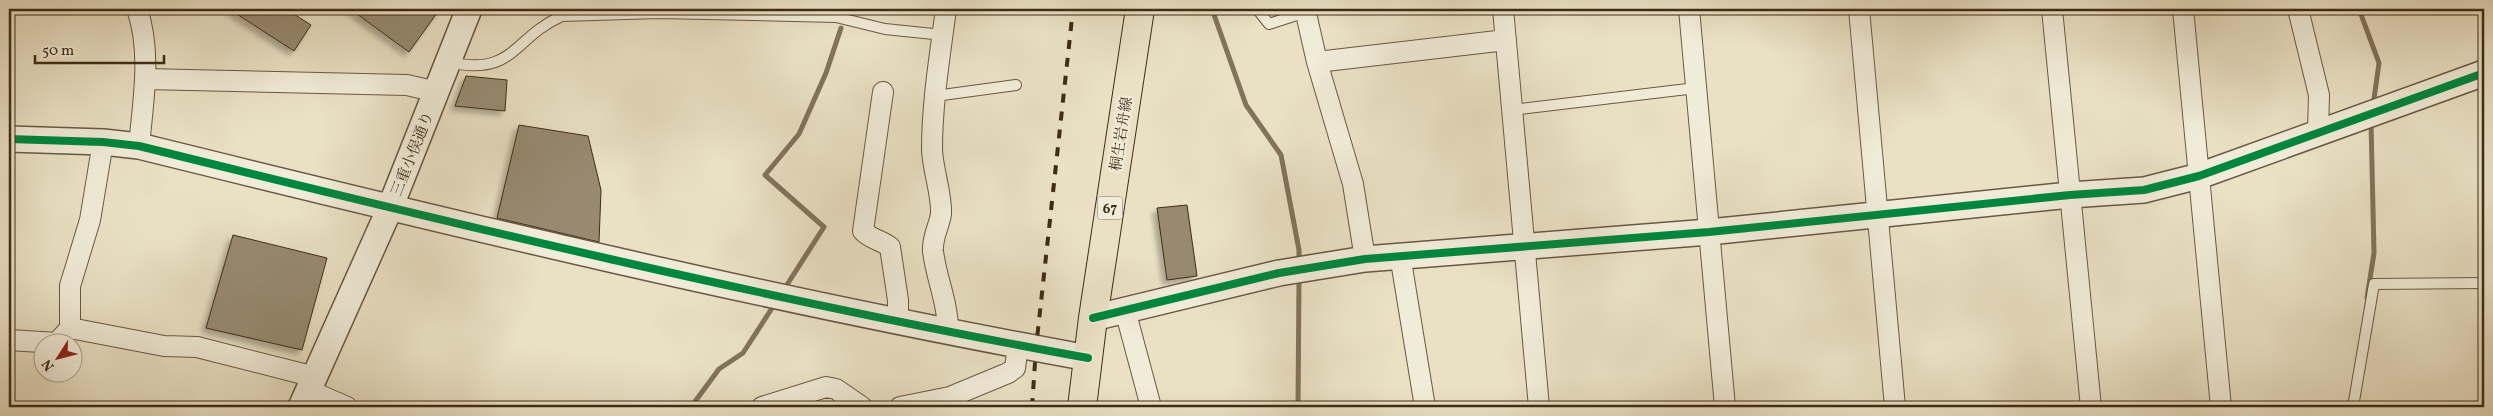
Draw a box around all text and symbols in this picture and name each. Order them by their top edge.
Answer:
scale bar [35,32,164,64]
text: 50 m [42,41,74,62]
street label: 桐生岩舟線 [1106,96,1139,173]
street label: 三重小俣通り [387,109,440,200]
road number: 67 [1098,197,1122,220]
north arrow [32,334,82,384]
text: N [38,355,59,374]

